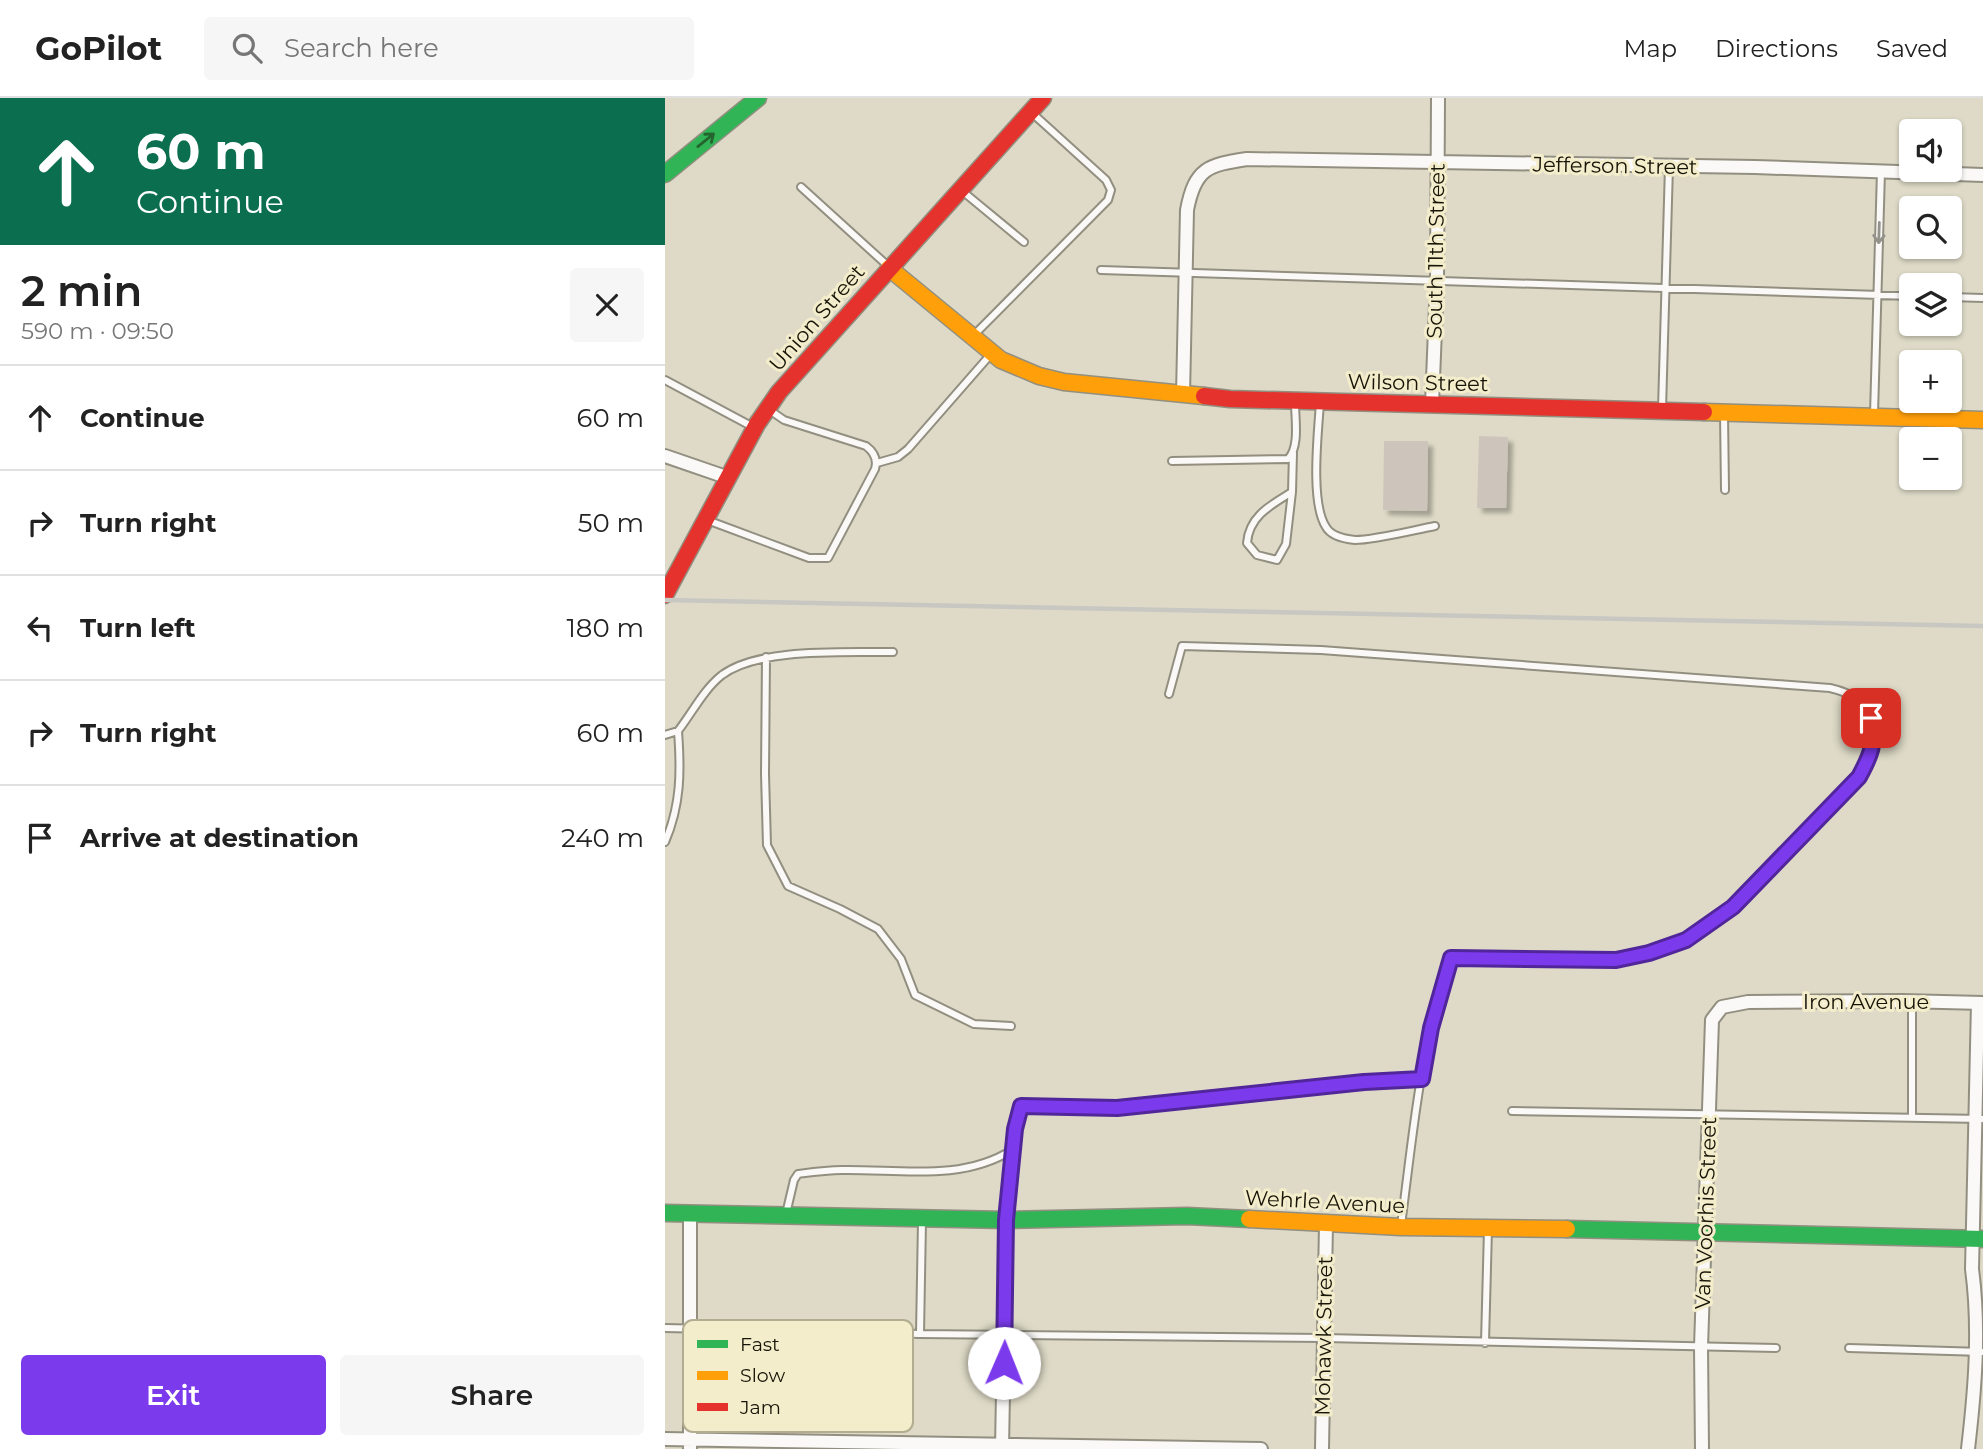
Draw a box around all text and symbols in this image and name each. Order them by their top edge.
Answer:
search box [204,17,694,80]
text: GoPilot [35,28,162,68]
icon: search [228,29,266,67]
text: Search here [284,32,439,64]
text: Map [1624,34,1677,63]
text: Directions [1715,34,1838,63]
text: Saved [1876,34,1948,63]
map controls [1899,119,1962,490]
button: sound [1899,119,1962,182]
text: 60 m [136,122,266,181]
icon: ahead [21,126,112,217]
one-way arrow [696,133,714,148]
street label: Jefferson Street [1531,152,1698,179]
street label: South 11th Street [1421,163,1450,339]
text: Continue [136,182,284,221]
button: search [1899,196,1962,259]
one-way arrow [1873,221,1886,244]
street label: Union Street [764,259,870,376]
text: 2 min [21,265,142,317]
button: close [570,268,644,342]
button: layers [1899,273,1962,336]
text: 590 m · 09:50 [21,317,174,345]
button: + [1899,350,1962,413]
street label: Wilson Street [1347,369,1489,396]
icon: ahead [21,399,59,437]
text: Continue [80,402,205,434]
text: 60 m [577,402,644,434]
button: − [1899,427,1962,490]
icon: right [21,504,59,542]
text: Turn right [80,507,216,539]
text: 50 m [578,507,644,539]
icon: left [21,609,59,647]
text: Turn left [80,612,196,644]
text: 180 m [566,612,644,644]
pin [1841,688,1901,748]
icon: arrive [1852,699,1890,737]
icon: right [21,714,59,752]
text: Turn right [80,717,216,749]
text: 60 m [577,717,644,749]
icon: arrive [21,819,59,857]
text: Arrive at destination [80,822,359,854]
text: 240 m [561,822,644,854]
street label: Iron Avenue [1803,989,1929,1014]
street label: Van Voorhis Street [1690,1116,1721,1310]
street label: Wehrle Avenue [1244,1185,1406,1218]
street label: Mohawk Street [1310,1256,1337,1416]
legend [683,1320,913,1432]
position arrow [967,1326,1041,1400]
text: Fast [740,1333,780,1356]
button: Exit [21,1355,326,1435]
button: Share [340,1355,644,1435]
text: Slow [740,1364,785,1387]
text: Jam [739,1396,781,1419]

